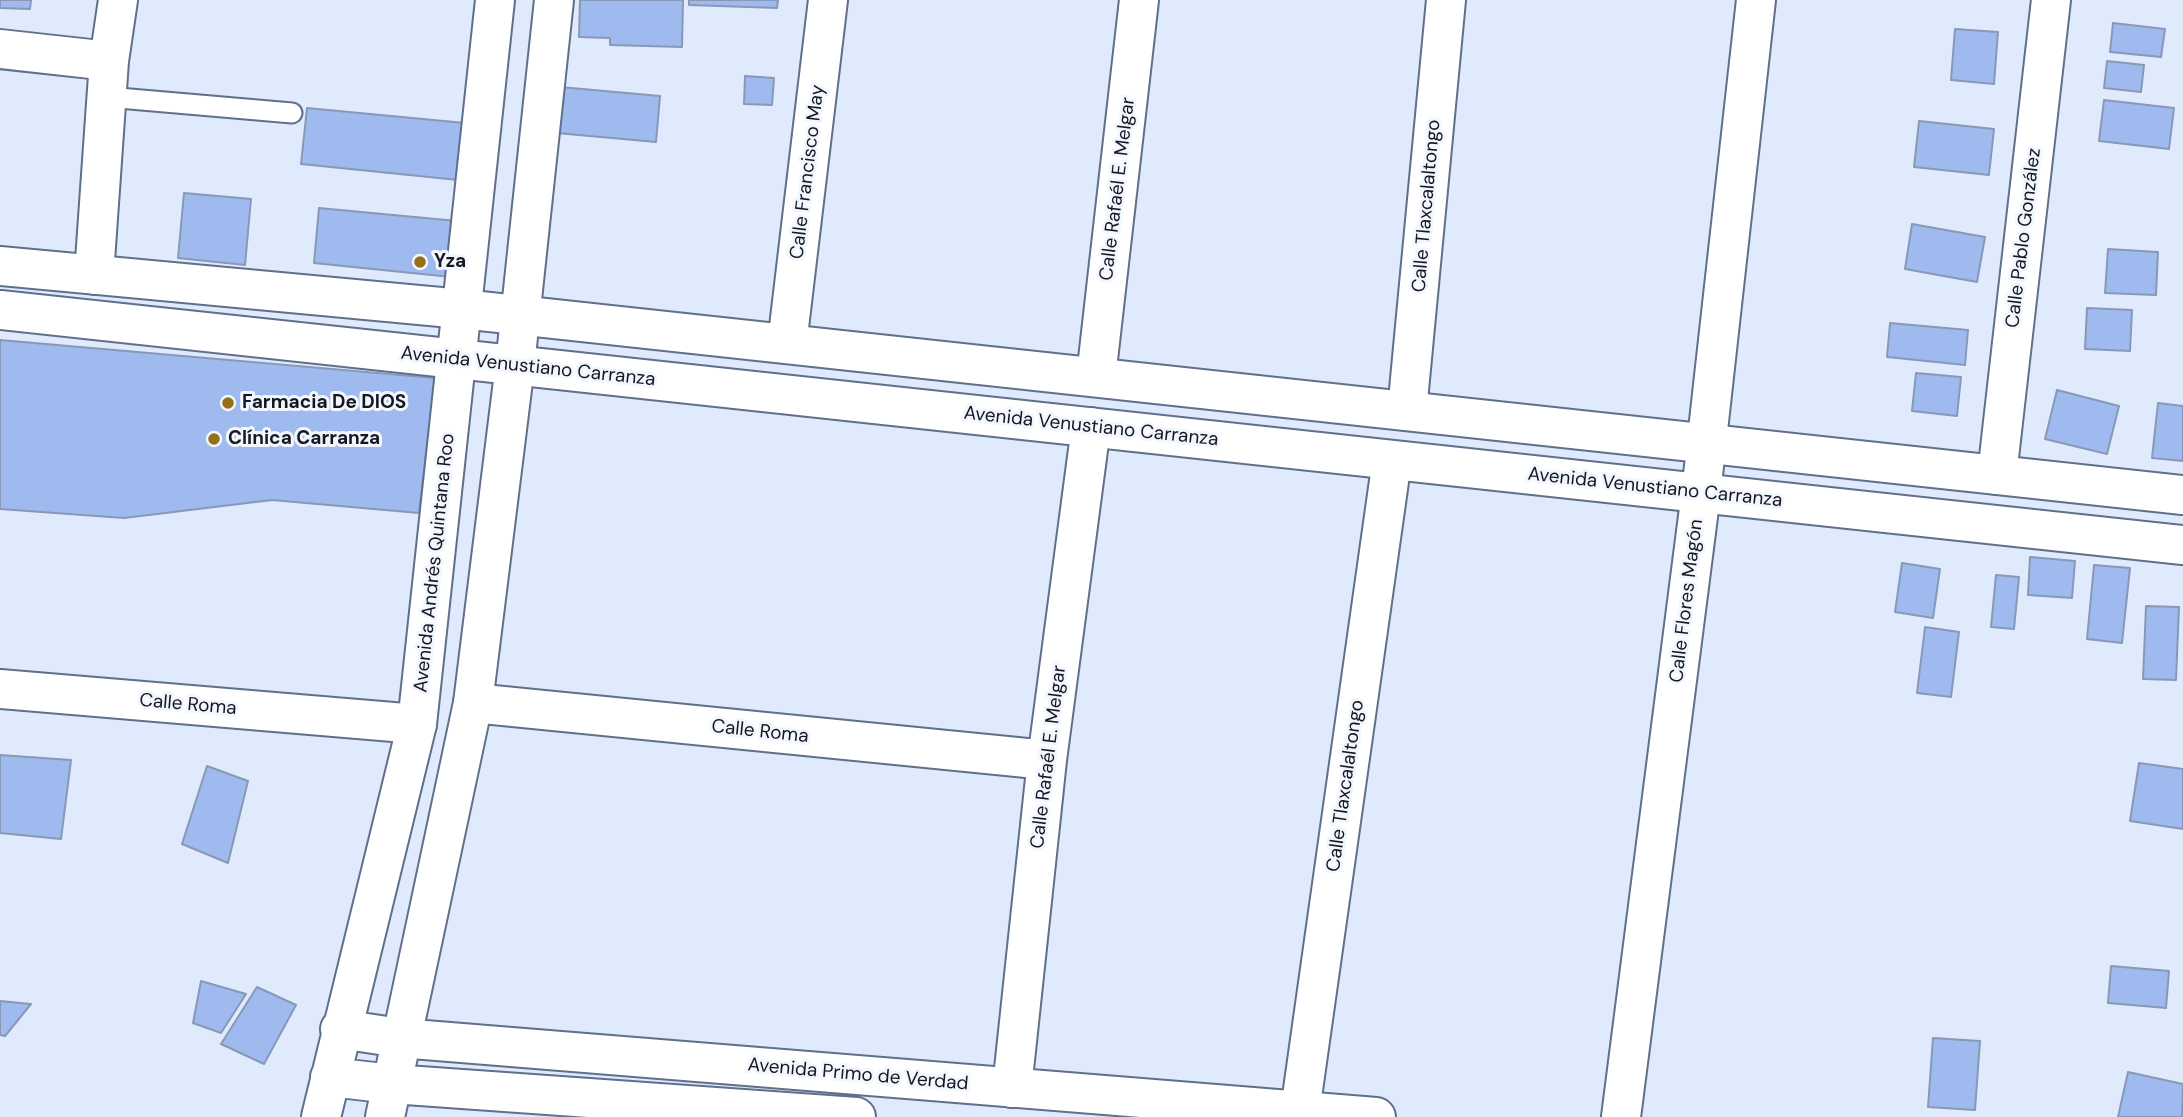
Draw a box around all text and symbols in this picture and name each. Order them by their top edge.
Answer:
street label: Calle Francisco May [786,84,830,260]
street label: Calle Rafaél E. Melgar [1095,96,1141,282]
street label: Calle Tlaxcalaltongo [1408,119,1446,293]
street label: Calle Pablo González [2002,147,2046,329]
place label: Yza [434,251,466,273]
marker: Yza [412,254,428,270]
street label: Avenida Venustiano Carranza [400,342,656,392]
place label: Farmacia De DIOS [242,392,406,414]
marker: Farmacia De DIOS [220,395,236,411]
street label: Avenida Venustiano Carranza [963,402,1219,452]
place label: Clínica Carranza [228,428,380,450]
marker: Clínica Carranza [206,431,222,447]
street label: Avenida Andrés Quintana Roo [410,432,460,694]
street label: Avenida Venustiano Carranza [1527,463,1783,513]
street label: Calle Flores Magón [1666,518,1708,684]
street label: Calle Rafaél E. Melgar [1026,664,1072,850]
street label: Calle Roma [138,689,238,721]
street label: Calle Tlaxcalaltongo [1323,699,1369,873]
street label: Calle Roma [710,716,810,748]
street label: Avenida Primo de Verdad [747,1054,969,1096]

